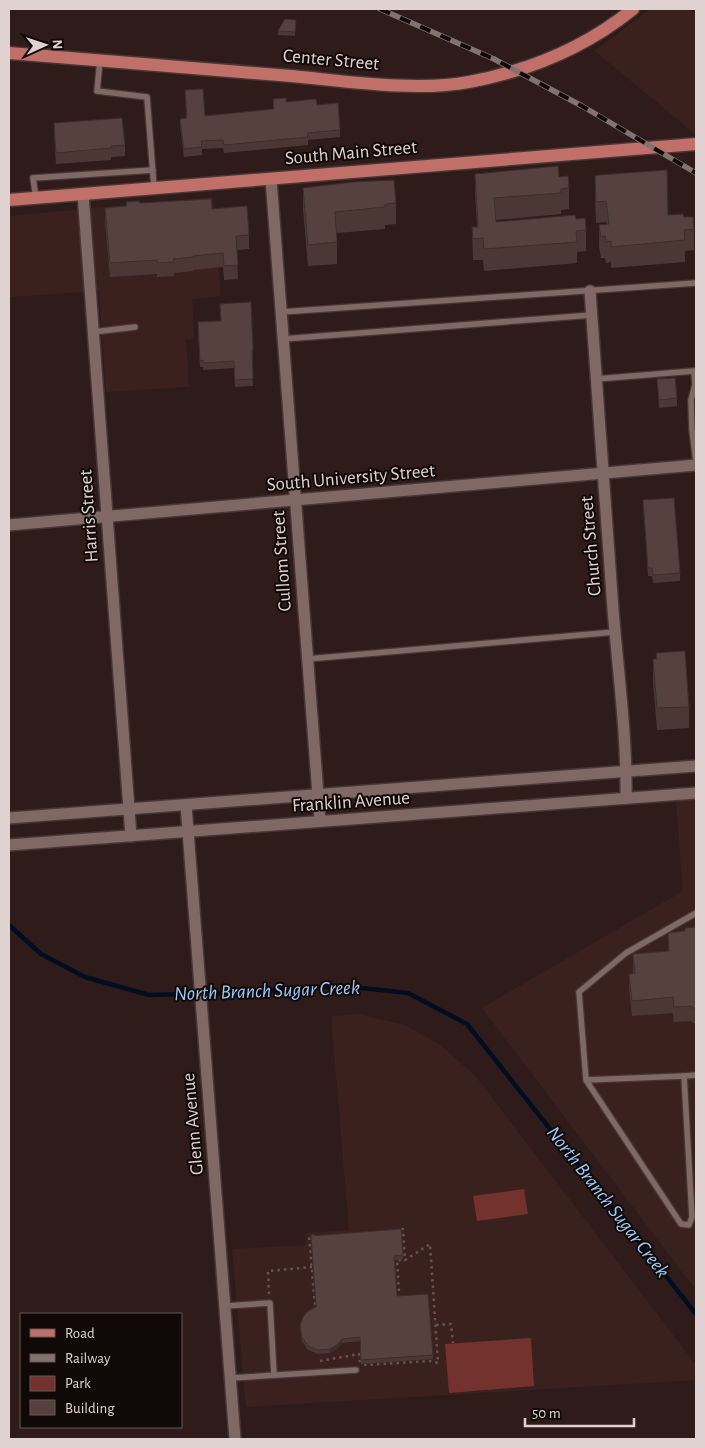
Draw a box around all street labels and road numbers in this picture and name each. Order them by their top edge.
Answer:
street label: Center Street [282,46,380,74]
street label: South Main Street [284,138,418,168]
street label: South University Street [266,461,436,495]
street label: Harris Street [76,469,102,563]
street label: Church Street [577,495,605,597]
street label: Cullom Street [269,510,295,612]
street label: Franklin Avenue [291,788,411,816]
street label: Glenn Avenue [179,1072,207,1176]

